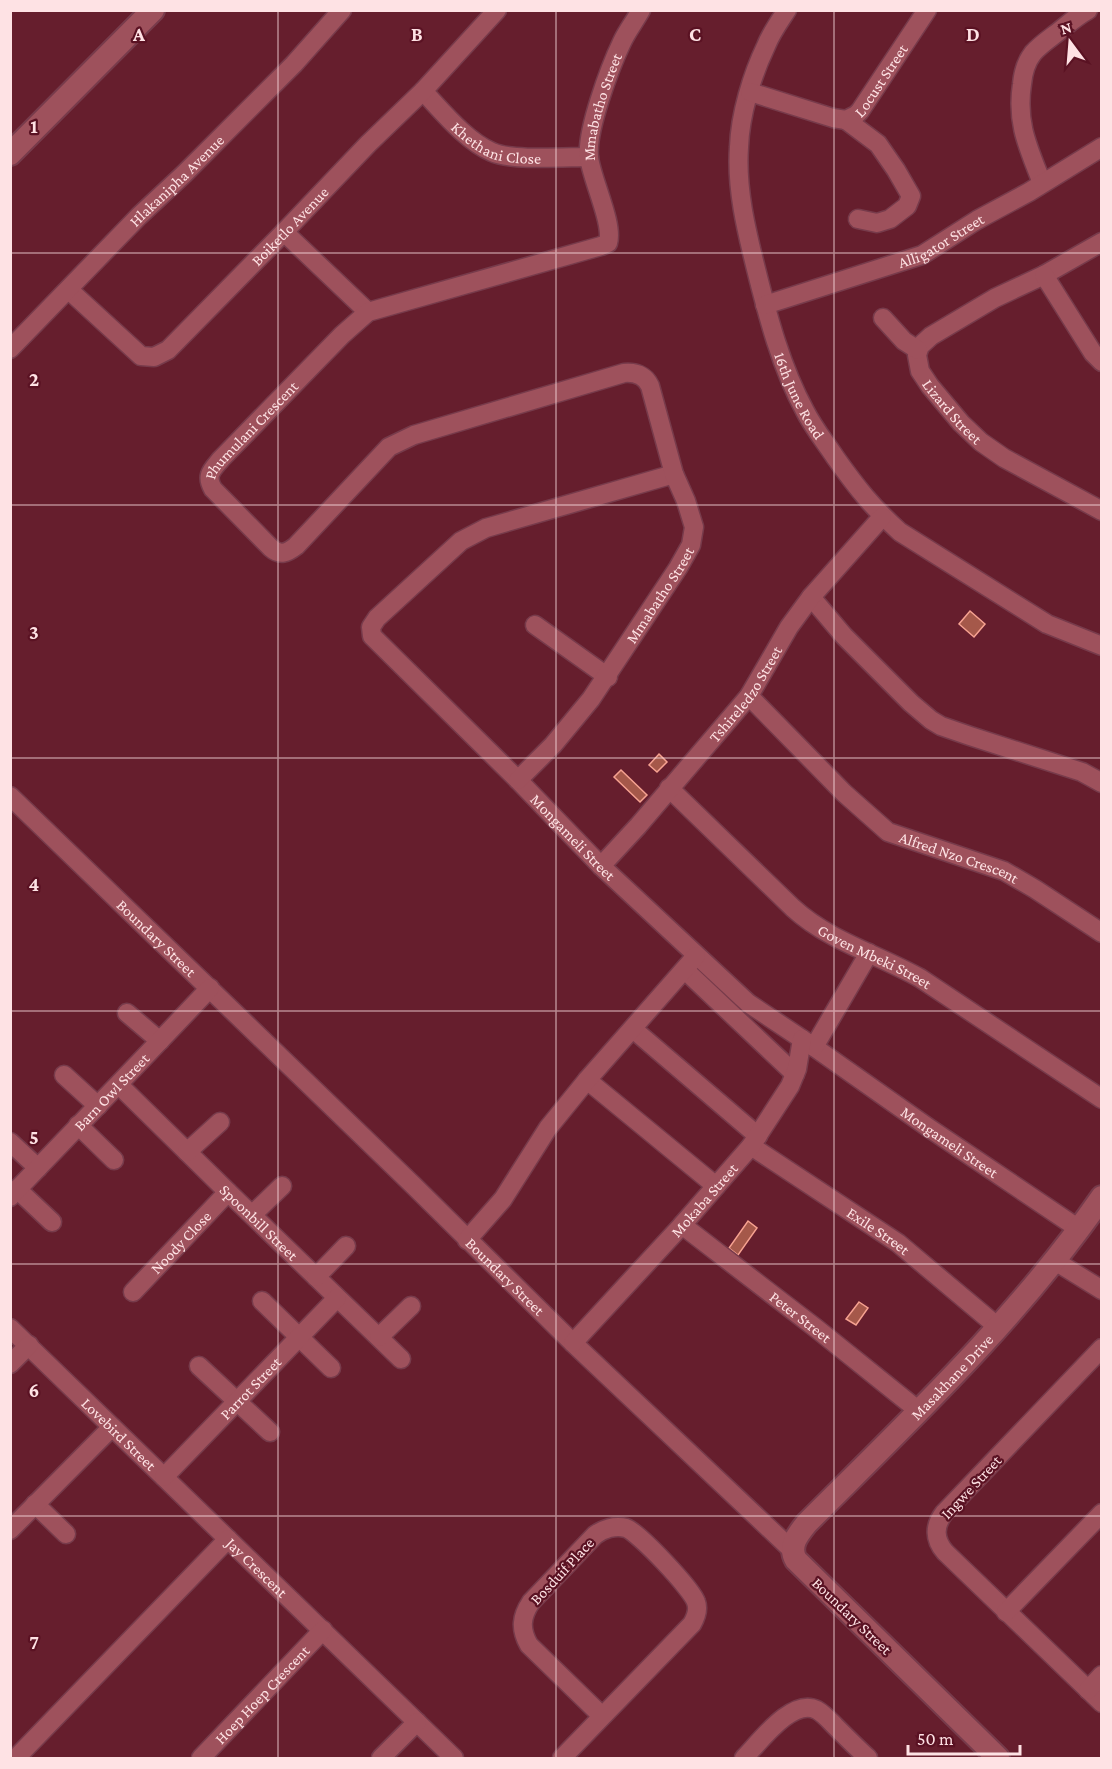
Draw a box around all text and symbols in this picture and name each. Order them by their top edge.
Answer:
north arrow [1040,12,1100,72]
text: N [1058,18,1074,38]
text: A [132,23,146,45]
text: B [411,23,423,45]
text: C [689,23,701,45]
text: D [966,23,980,45]
street label: Locust Street [851,40,911,120]
street label: Mmabatho Street [580,50,625,162]
text: 1 [30,115,38,137]
street label: Khethani Close [448,118,541,166]
street label: Hlakanipha Avenue [126,131,227,229]
street label: Boiketlo Avenue [248,183,331,269]
street label: Alligator Street [896,209,987,271]
street label: 16th June Road [772,350,829,443]
text: 2 [29,368,39,390]
street label: Lizard Street [919,376,986,448]
street label: Phumulani Crescent [201,377,302,481]
street label: Mmabatho Street [622,543,697,646]
text: 3 [29,621,39,643]
street label: Tshireledzo Street [705,642,785,745]
street label: Mongameli Street [528,790,619,884]
street label: Alfred Nzo Crescent [897,828,1023,887]
text: 4 [29,873,40,895]
street label: Boundary Street [114,896,200,980]
street label: Goven Mbeki Street [815,921,936,992]
street label: Barn Owl Street [70,1049,153,1134]
street label: Mongameli Street [898,1103,1002,1181]
text: 5 [29,1126,39,1148]
street label: Mokaba Street [667,1159,741,1240]
street label: Spoonbill Street [217,1181,302,1264]
street label: Exile Street [844,1203,914,1258]
street label: Noody Close [147,1207,214,1277]
street label: Boundary Street [463,1234,549,1319]
street label: Peter Street [767,1287,835,1346]
street label: Masakhane Drive [907,1331,996,1423]
street label: Parrot Street [216,1353,285,1422]
text: 6 [29,1379,39,1401]
street label: Lovebird Street [79,1394,160,1474]
street label: Ingwe Street [937,1451,1006,1523]
street label: Jay Crescent [221,1533,292,1601]
street label: Bosduif Place [527,1534,597,1608]
street label: Boundary Street [808,1574,896,1659]
text: 7 [29,1631,39,1653]
street label: Hoep Hoep Crescent [211,1641,313,1747]
scale bar [908,1718,1020,1756]
text: 50 m [917,1729,954,1749]

